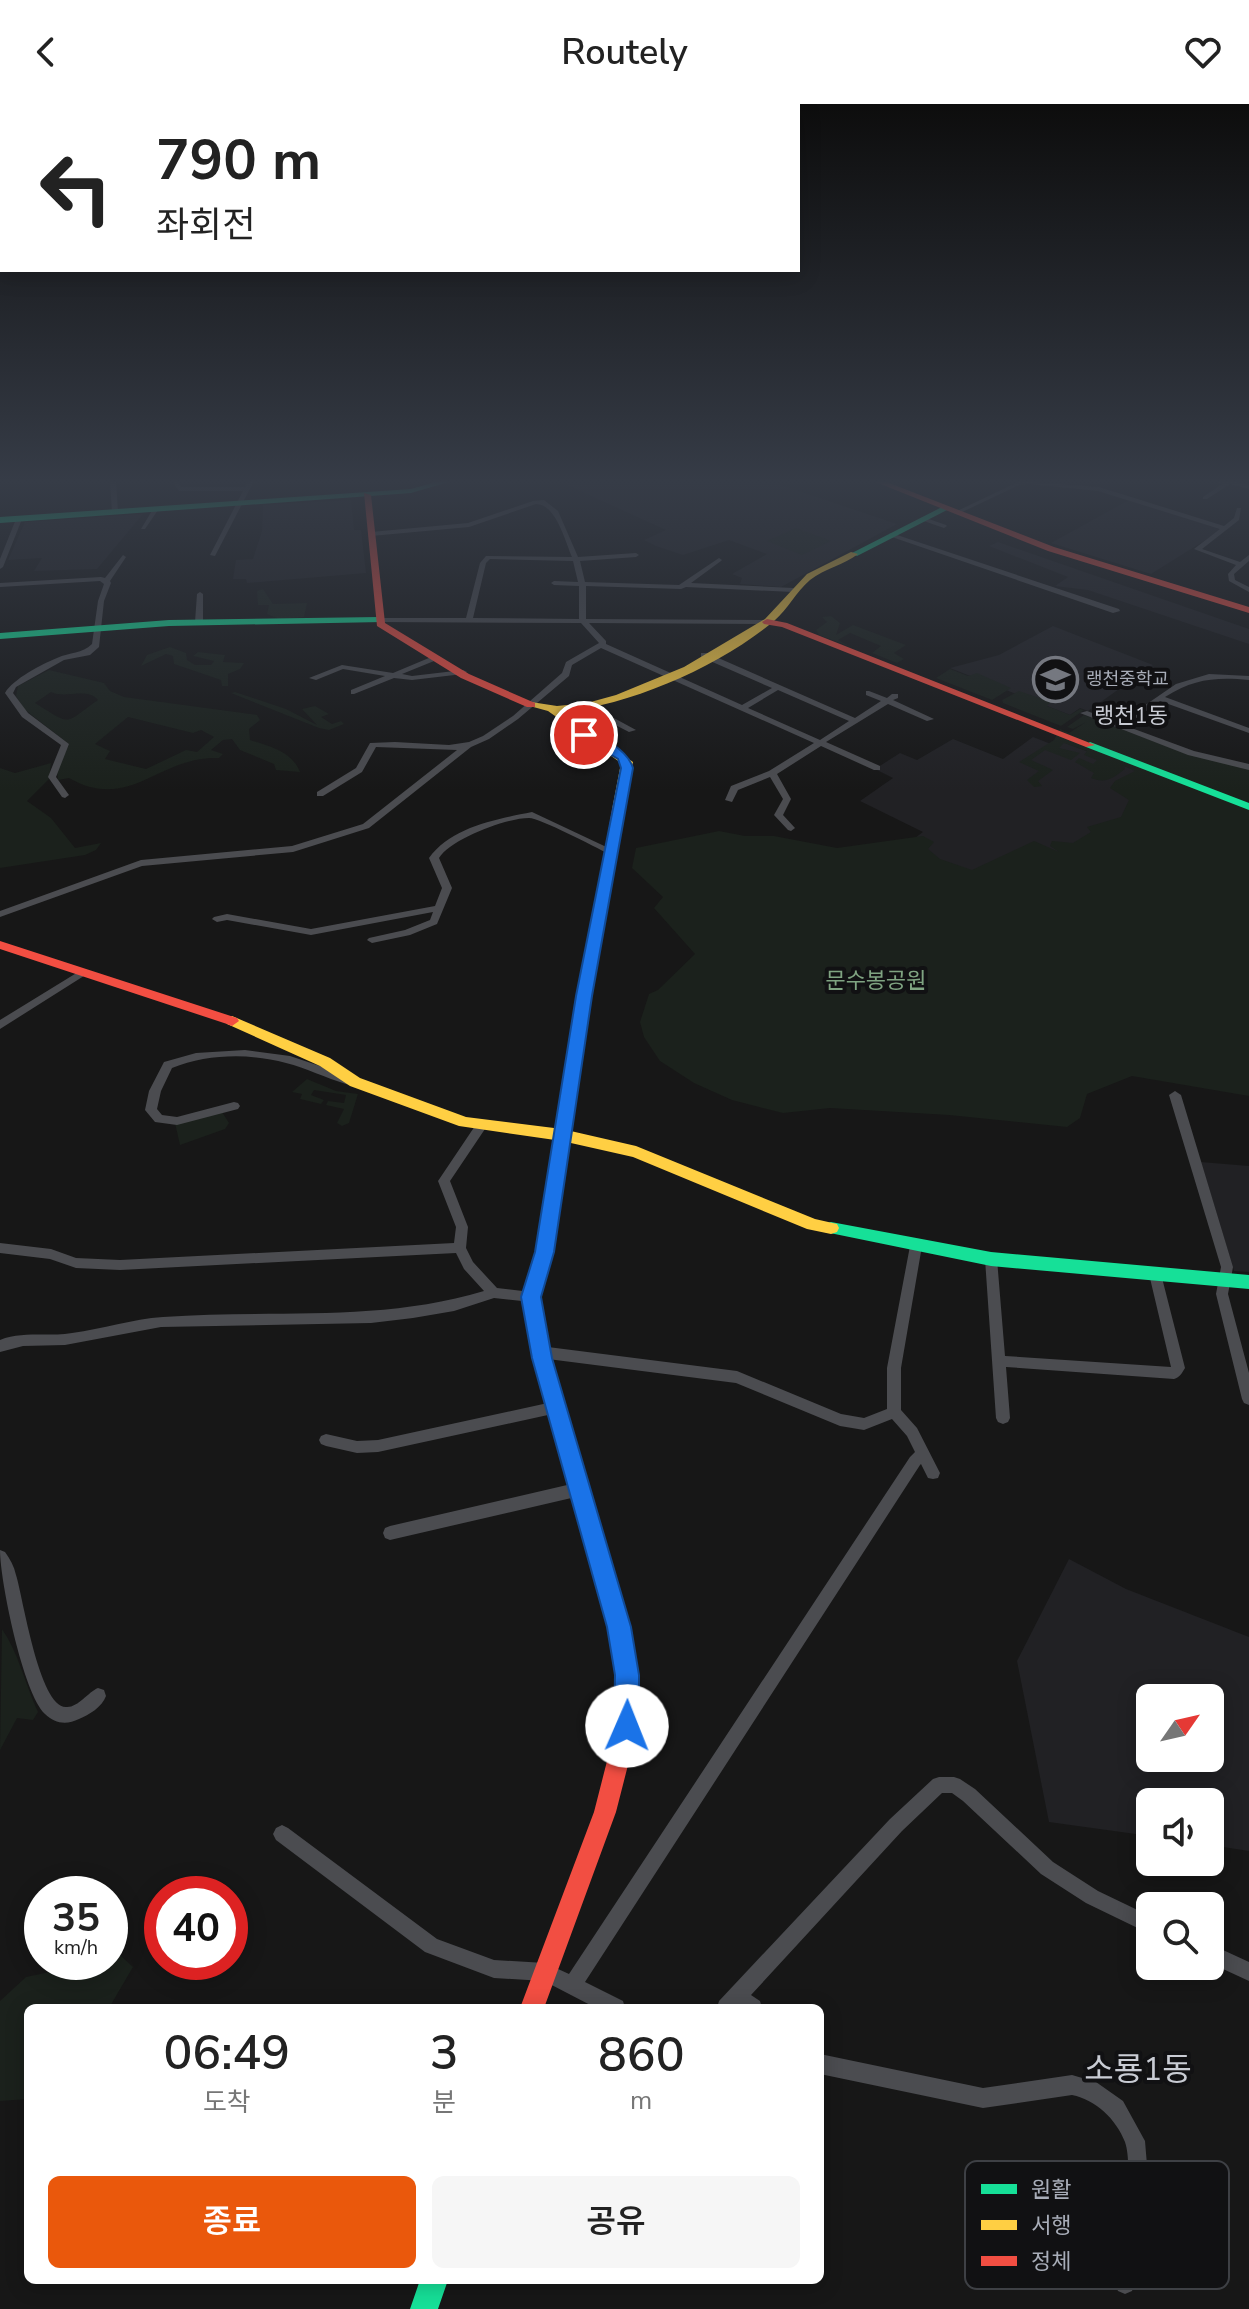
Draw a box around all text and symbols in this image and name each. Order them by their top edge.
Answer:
text: Routely [561,28,688,77]
icon: back [24,30,68,74]
icon: heart [1181,30,1225,74]
text: 790 m [156,122,321,199]
icon: left [24,136,128,240]
text: 좌회전 [156,201,255,250]
school or university icon: 랭천중학교 [1031,655,1079,703]
place label: 랭천중학교 [1086,667,1169,691]
pin [550,701,618,769]
district label: 랭천1동 [1094,701,1168,731]
icon: arrive [562,713,606,757]
park label: 문수봉공원 [825,966,927,996]
position arrow [585,1684,669,1768]
north arrow [1136,1684,1224,1772]
map controls [1136,1684,1224,1980]
button: sound [1136,1788,1224,1876]
speed limit sign: 40 [144,1876,248,1980]
text: 35 [52,1891,100,1945]
button: search [1136,1892,1224,1980]
text: km/h [54,1934,98,1961]
text: 06:49 [164,2020,290,2086]
text: 3 [430,2020,458,2086]
text: 860 [598,2022,684,2088]
district label: 소룡1동 [1084,2048,1192,2091]
text: m [630,2083,652,2118]
text: 도착 [203,2085,251,2120]
text: 분 [432,2085,456,2120]
legend [965,2161,1229,2289]
text: 원활 [1031,2175,1071,2205]
button: 종료 [48,2176,416,2268]
button: 공유 [432,2176,800,2268]
text: 서행 [1031,2211,1071,2241]
text: 정체 [1031,2247,1071,2277]

